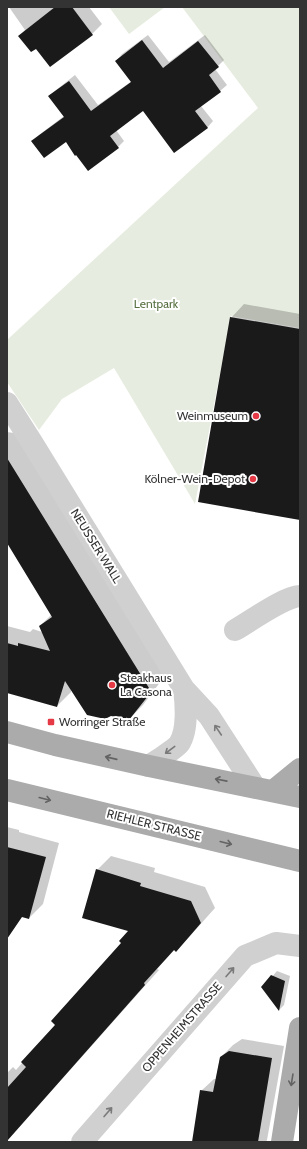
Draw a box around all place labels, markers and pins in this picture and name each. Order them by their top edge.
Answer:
place label: Weinmuseum [177,408,248,423]
marker: Weinmuseum [251,411,261,421]
place label: Kölner-Wein-Depot [144,471,245,486]
marker: Kölner-Wein-Depot [248,474,258,484]
place label: Steakhaus La Casona [120,670,172,699]
marker: Steakhaus La Casona [107,680,117,690]
place label: Worringer Straße [59,714,145,729]
marker: Worringer Straße [46,717,56,727]

